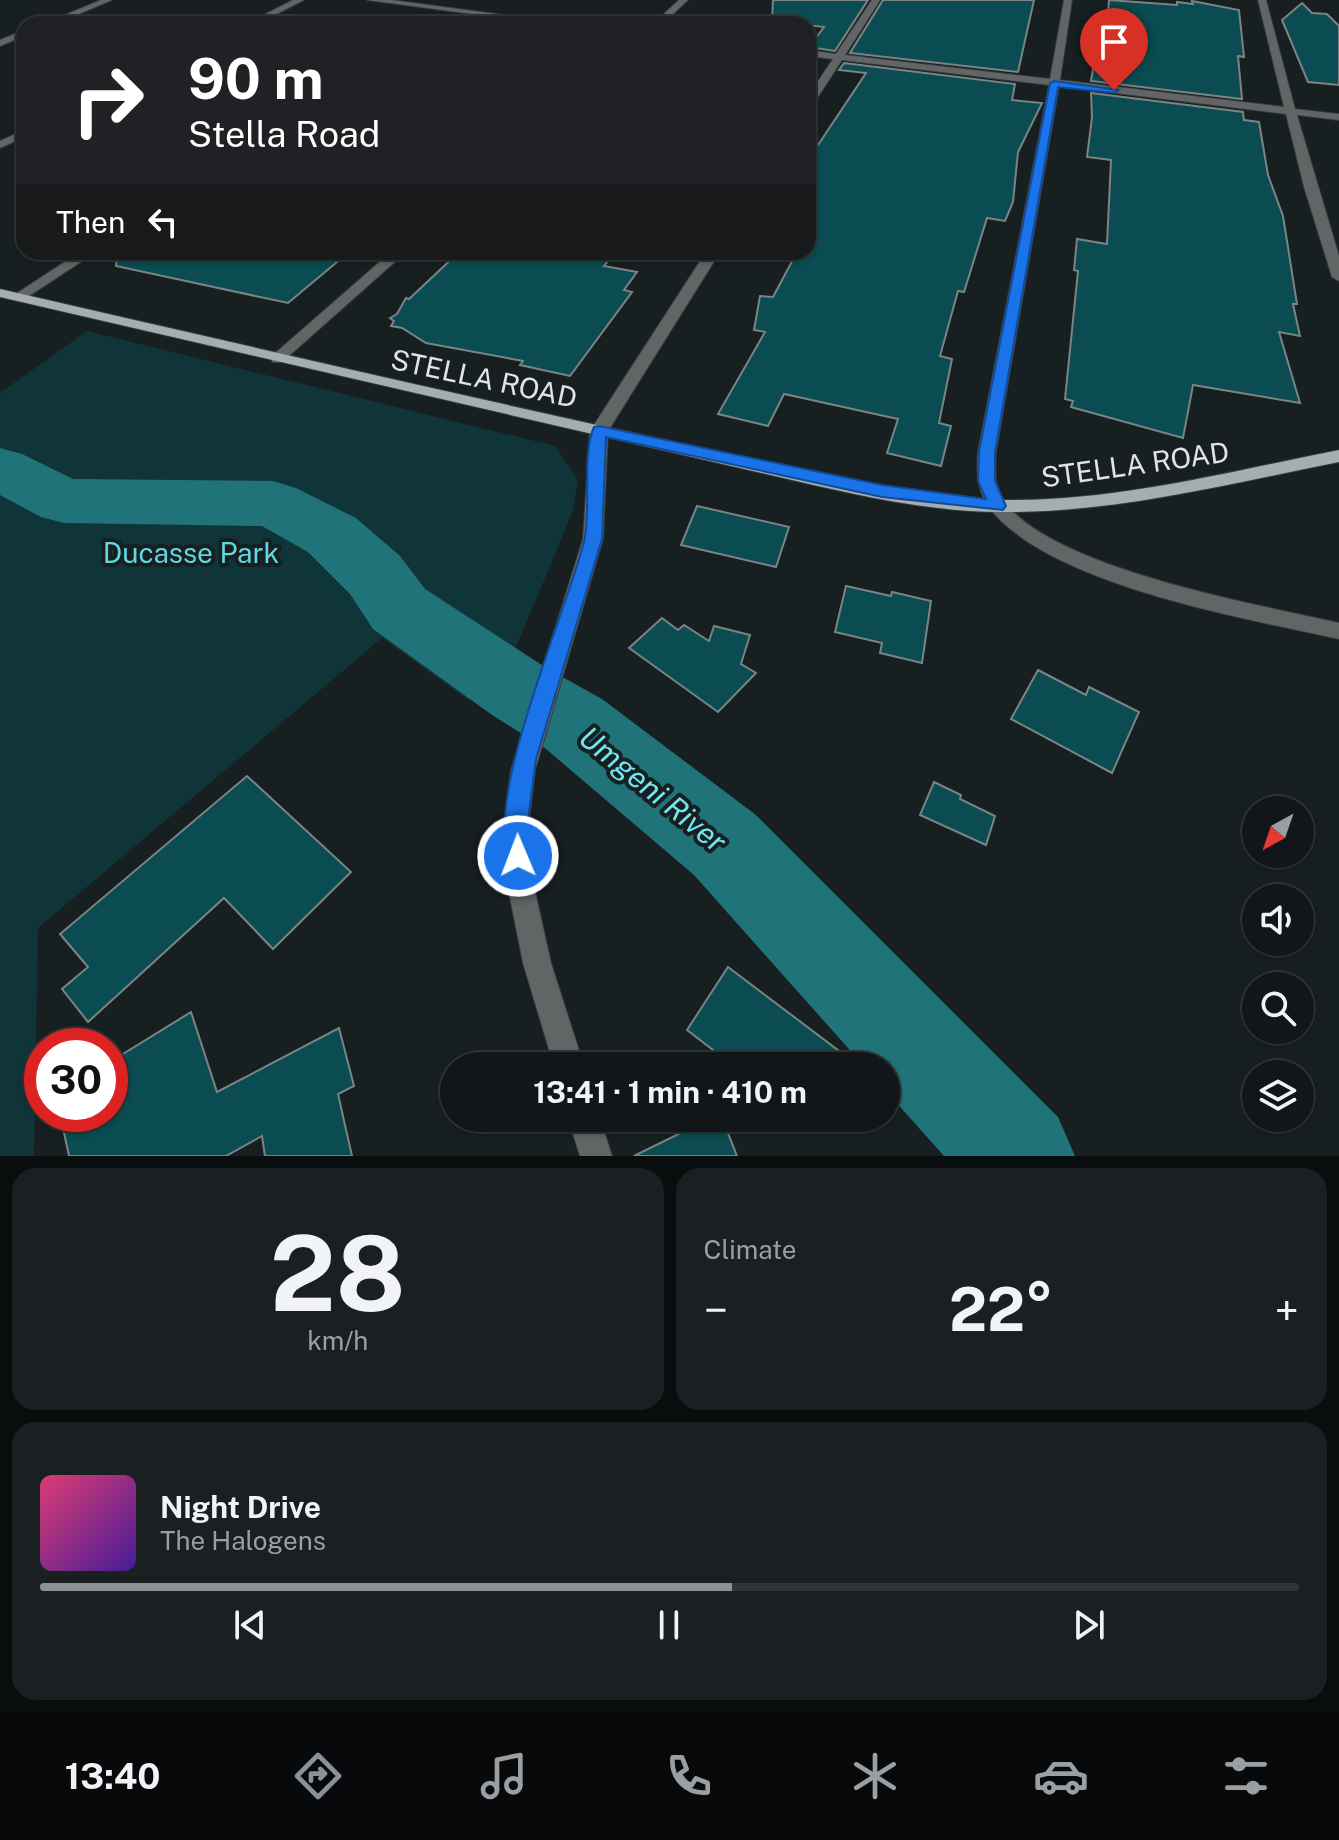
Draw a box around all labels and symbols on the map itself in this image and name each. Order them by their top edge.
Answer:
pin [1080,8,1148,90]
street label: STELLA ROAD [388,342,580,414]
street label: STELLA ROAD [1039,434,1231,494]
park label: Ducasse Park [103,536,279,569]
water label: Umgeni River [572,719,734,860]
north arrow [1242,796,1314,868]
position arrow [476,814,560,898]
speed limit sign: 30 [24,1028,128,1132]

